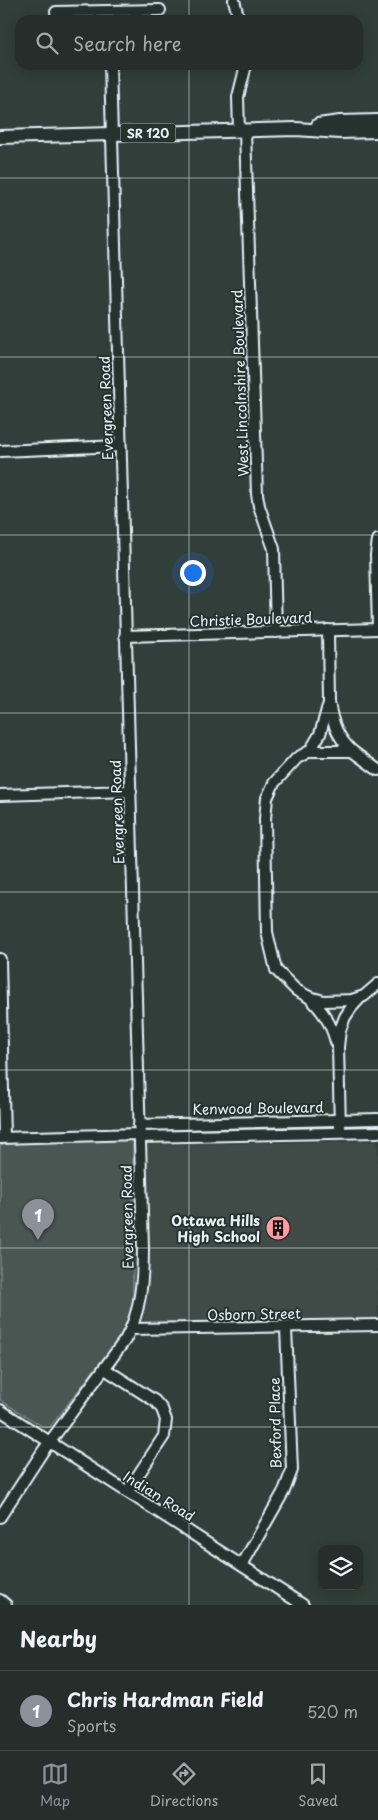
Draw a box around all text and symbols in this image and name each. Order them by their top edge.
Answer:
search box [15,15,363,70]
icon: search [33,29,61,57]
text: Search here [73,29,182,57]
road number: SR 120 [120,124,176,142]
street label: West Lincolnshire Boulevard [226,288,254,477]
street label: Evergreen Road [94,355,118,461]
your location [180,560,206,586]
street label: Christie Boulevard [189,606,313,632]
street label: Evergreen Road [105,759,129,865]
street label: Kenwood Boulevard [192,1096,324,1120]
street label: Evergreen Road [116,1165,138,1269]
pin: 1 [22,1199,54,1240]
place label: Ottawa Hills High School [171,1210,260,1247]
building icon: Ottawa Hills High School [265,1215,291,1241]
street label: Osborn Street [207,1303,301,1325]
street label: Bexford Place [264,1377,286,1469]
street label: Indian Road [119,1466,199,1526]
map controls [318,1545,363,1590]
button: layers [318,1545,363,1590]
text: Nearby [20,1622,97,1654]
text: Chris Hardman Field [67,1685,264,1713]
text: 1 [32,1699,40,1723]
text: 520 m [307,1699,358,1723]
text: Sports [67,1713,116,1737]
tab: Map [40,1760,70,1811]
tab: Directions [150,1760,218,1811]
tab: Saved [298,1760,338,1811]

